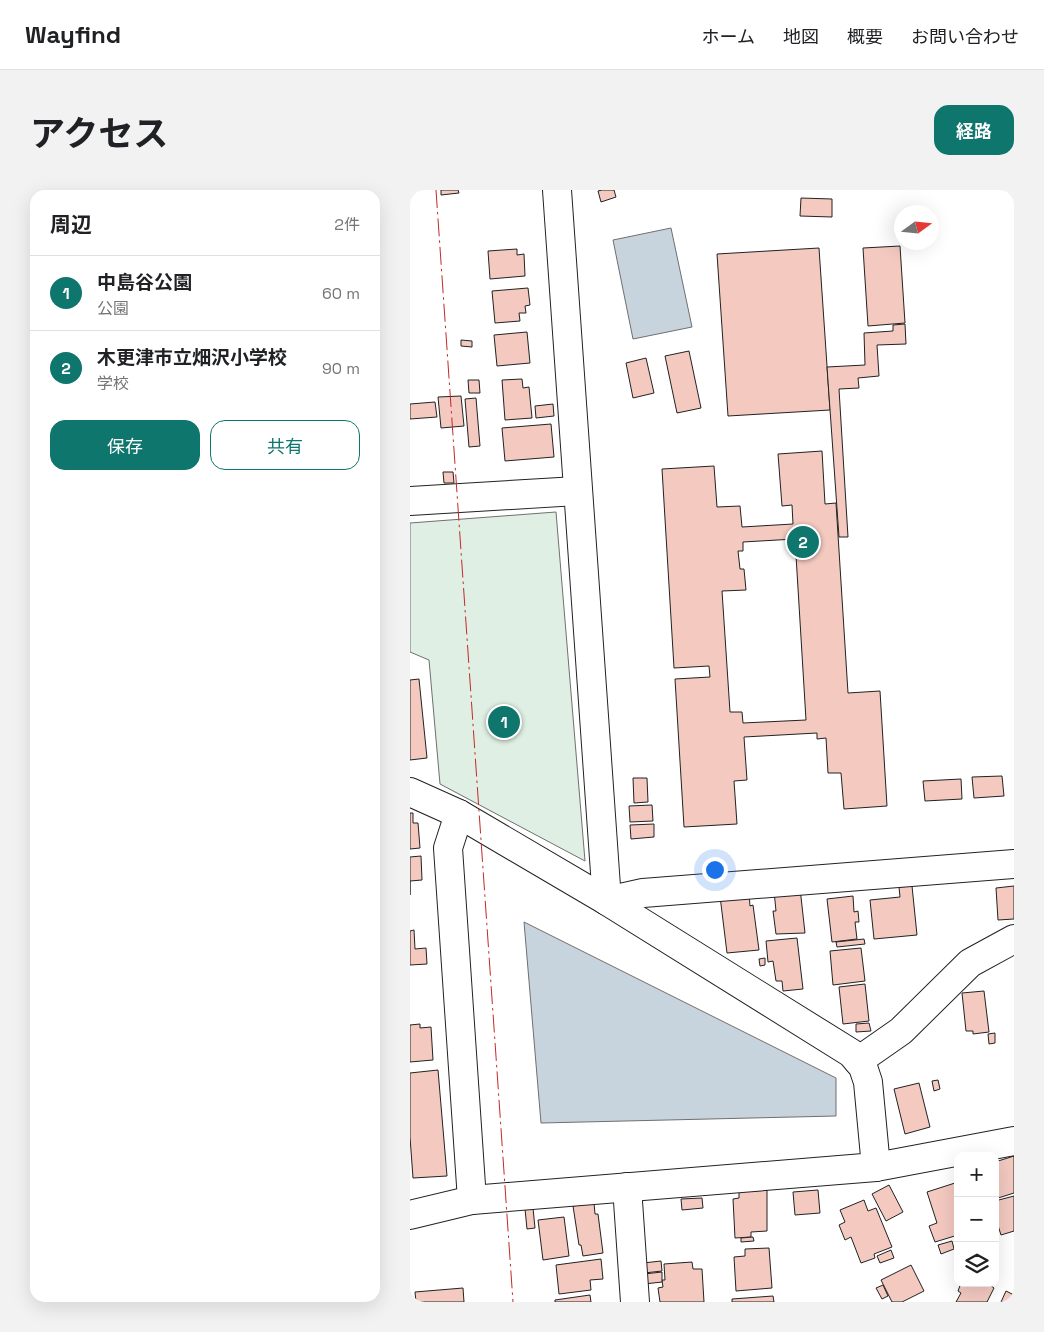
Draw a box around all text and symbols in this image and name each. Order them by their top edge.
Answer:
text: Wayfind [25,19,121,50]
text: ホーム [702,25,755,48]
text: 地図 [783,25,819,48]
text: 概要 [847,25,883,48]
text: お問い合わせ [911,25,1019,48]
button: 経路 [934,105,1014,155]
text: アクセス [30,112,168,156]
north arrow [894,205,939,250]
text: 周辺 [50,211,92,238]
text: 2件 [334,214,360,235]
text: 中島谷公園 [97,270,192,295]
text: 1 [62,283,70,304]
text: 60 m [322,283,360,304]
text: 公園 [97,298,129,319]
text: 木更津市立畑沢小学校 [97,345,287,370]
text: 2 [61,358,71,379]
text: 90 m [322,358,360,379]
text: 学校 [97,373,129,394]
button: 保存 [50,420,200,470]
button: 共有 [210,420,360,470]
pin: 2 [787,523,819,561]
pin: 1 [488,703,520,741]
your location [702,857,728,883]
map controls [954,1152,999,1287]
button: + [954,1152,999,1197]
button: − [954,1197,999,1242]
button: layers [954,1242,999,1287]

